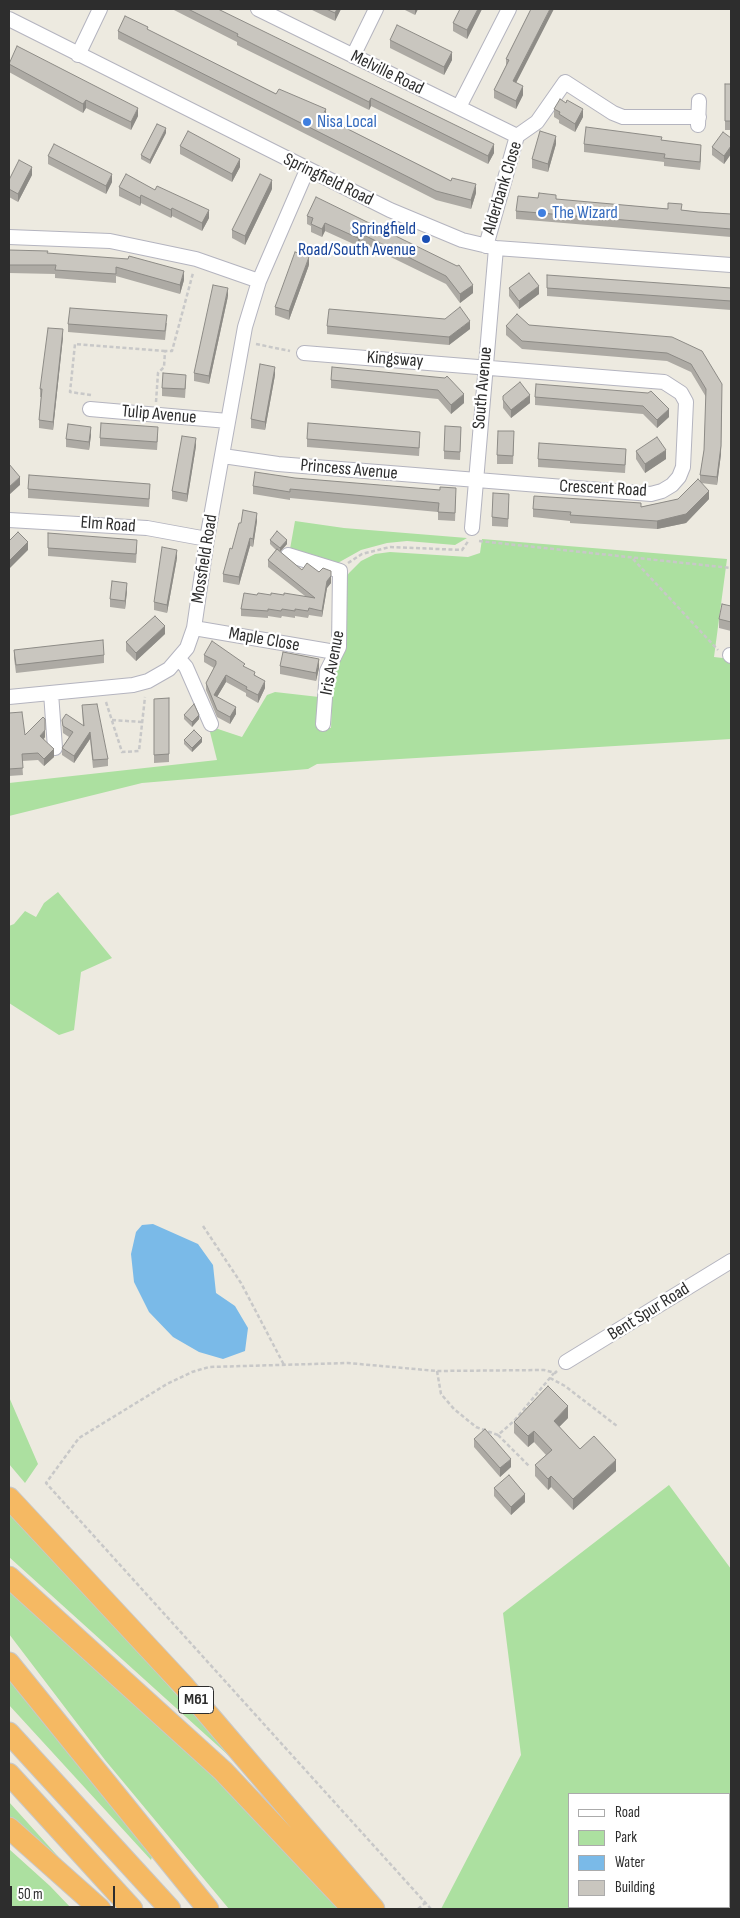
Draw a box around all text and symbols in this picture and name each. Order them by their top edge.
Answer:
street label: Melville Road [347,46,427,100]
place label: Nisa Local [317,111,377,133]
marker: Nisa Local [301,116,313,128]
street label: Alderbank Close [479,139,527,237]
street label: Springfield Road [280,149,376,211]
place label: The Wizard [552,202,618,224]
marker: The Wizard [536,207,548,219]
place label: Springfield Road/South Avenue [298,218,416,260]
marker: Springfield Road/South Avenue [420,233,432,245]
street label: South Avenue [469,346,497,430]
street label: Kingsway [366,347,424,373]
street label: Tulip Avenue [121,401,197,429]
street label: Princess Avenue [299,455,399,485]
street label: Crescent Road [559,476,647,502]
street label: Elm Road [80,512,136,538]
street label: Mossfield Road [187,513,223,605]
street label: Maple Close [227,623,301,657]
street label: Iris Avenue [316,629,350,697]
street label: Bent Spur Road [604,1278,694,1346]
road number: M61 [178,1686,214,1714]
legend [568,1793,730,1908]
text: Road [615,1803,640,1822]
text: Park [615,1828,637,1847]
text: Water [615,1853,645,1872]
scale bar [12,1876,118,1908]
text: Building [615,1878,655,1897]
text: 50 m [18,1885,43,1904]

